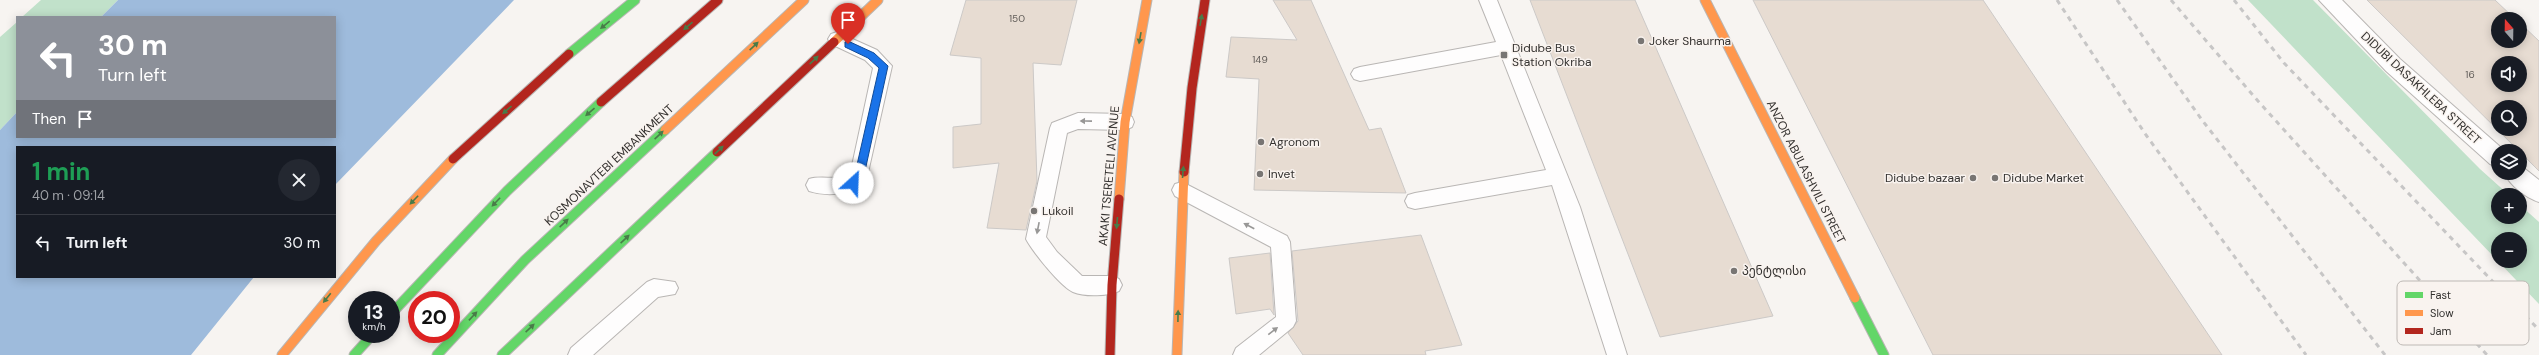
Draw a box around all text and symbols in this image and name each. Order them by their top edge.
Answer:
pin [831,3,865,44]
icon: arrive [837,9,859,31]
house number: 150 [1009,12,1025,25]
north arrow [2491,12,2527,48]
map controls [2491,12,2527,268]
one-way arrow [1199,14,1205,26]
one-way arrow [600,20,610,29]
one-way arrow [683,22,693,31]
text: 30 m [98,27,168,64]
street label: DIDUBI DASAKHLEBA STREET [2358,28,2485,148]
icon: left [32,32,84,84]
one-way arrow [1137,32,1143,44]
place label: Joker Shaurma [1649,33,1731,49]
marker: Joker Shaurma [1636,36,1646,46]
place label: Didube Bus Station Okriba [1512,40,1592,70]
one-way arrow [750,42,759,51]
marker: Didube Bus Station Okriba [1499,50,1509,60]
house number: 149 [1252,53,1268,66]
one-way arrow [809,56,819,65]
button: sound [2491,56,2527,92]
text: Turn left [98,63,167,87]
house number: 16 [2465,68,2475,81]
street label: ANZOR ABULASHVILI STREET [1763,98,1849,247]
button: search [2491,100,2527,136]
street label: KOSMONAVTEBI EMBANKMENT [541,101,677,229]
one-way arrow [501,105,512,114]
street label: AKAKI TSERETELI AVENUE [1095,105,1123,247]
one-way arrow [585,107,595,117]
icon: arrive [74,108,96,130]
text: Then [32,109,66,129]
one-way arrow [1079,118,1092,124]
one-way arrow [654,130,665,139]
place label: Agronom [1269,134,1320,150]
marker: Agronom [1256,137,1266,147]
button: layers [2491,144,2527,180]
one-way arrow [714,145,725,154]
text: 1 min [32,156,90,187]
button: close [278,159,320,201]
position arrow [832,162,874,204]
one-way arrow [1180,166,1187,178]
place label: Invet [1268,166,1295,182]
marker: Invet [1255,169,1265,179]
place label: Didube bazaar [1885,170,1966,186]
place label: Didube Market [2003,170,2084,186]
marker: Didube bazaar [1968,173,1978,183]
marker: Didube Market [1990,173,2000,183]
text: 40 m · 09:14 [32,187,105,204]
button: + [2491,188,2527,224]
one-way arrow [409,195,418,205]
one-way arrow [492,197,501,207]
place label: Lukoil [1042,203,1074,219]
marker: Lukoil [1029,206,1039,216]
one-way arrow [1113,217,1120,229]
one-way arrow [559,219,569,228]
one-way arrow [1035,222,1041,234]
one-way arrow [1243,223,1255,229]
icon: left [32,232,54,254]
button: − [2491,232,2527,268]
text: Turn left [66,233,127,253]
text: 30 m [284,233,320,253]
one-way arrow [620,234,630,244]
place label: პენტლისი [1742,263,1806,279]
marker: პენტლისი [1729,266,1739,276]
legend [2397,281,2529,345]
text: Fast [2430,288,2451,302]
speed limit sign: 20 [408,291,460,343]
one-way arrow [323,292,332,303]
text: 13 [364,299,384,325]
text: Slow [2430,306,2454,320]
one-way arrow [1175,309,1181,322]
one-way arrow [469,311,478,321]
text: km/h [362,320,386,333]
one-way arrow [526,324,535,333]
text: Jam [2430,324,2451,338]
one-way arrow [1268,327,1279,335]

